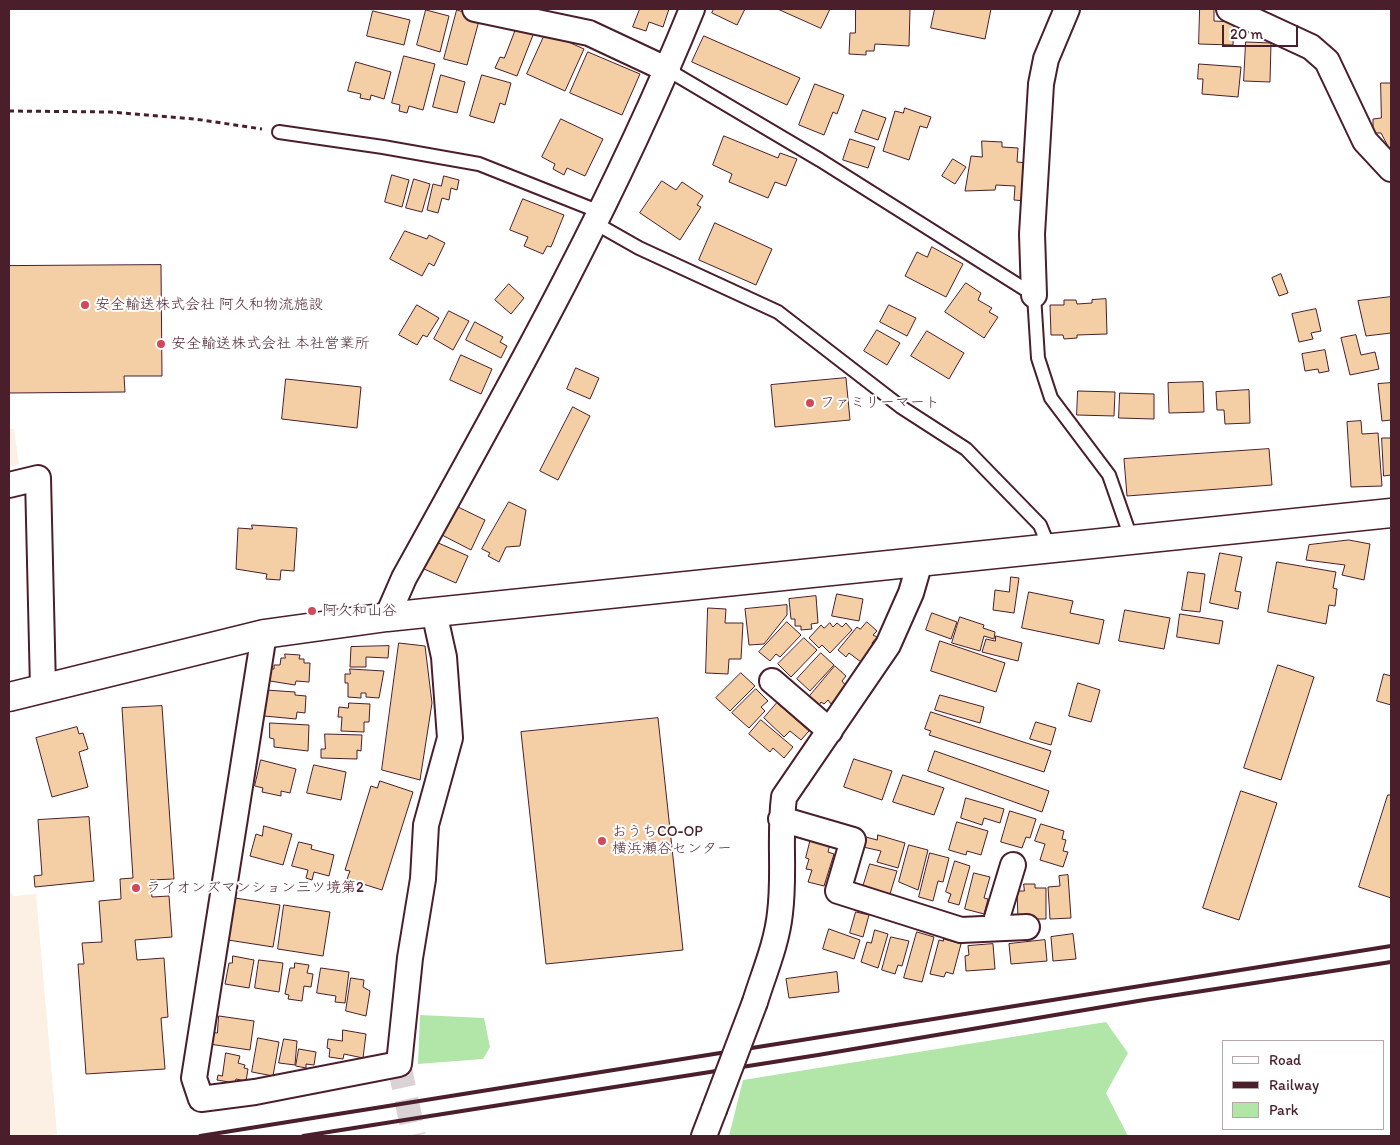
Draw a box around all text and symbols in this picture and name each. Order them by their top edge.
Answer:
scale bar [1225,15,1301,47]
text: 20 m [1230,25,1263,43]
place label: 安全輸送株式会社 阿久和物流施設 [95,296,323,314]
marker: 安全輸送株式会社 阿久和物流施設 [79,299,91,311]
place label: 安全輸送株式会社 本社営業所 [171,335,369,353]
marker: 安全輸送株式会社 本社営業所 [155,338,167,350]
place label: ファミリーマート [820,394,940,412]
marker: ファミリーマート [804,397,816,409]
place label: 阿久和山谷 [322,602,397,620]
marker: 阿久和山谷 [306,605,318,617]
place label: おうちCO-OP 横浜瀬谷センター [612,823,732,858]
marker: おうちCO-OP 横浜瀬谷センター [596,835,608,847]
place label: ライオンズマンション三ツ境第2 [146,879,364,897]
marker: ライオンズマンション三ツ境第2 [130,882,142,894]
legend [1222,1040,1385,1130]
text: Road [1269,1051,1301,1069]
text: Railway [1269,1076,1319,1094]
text: Park [1269,1101,1299,1119]

